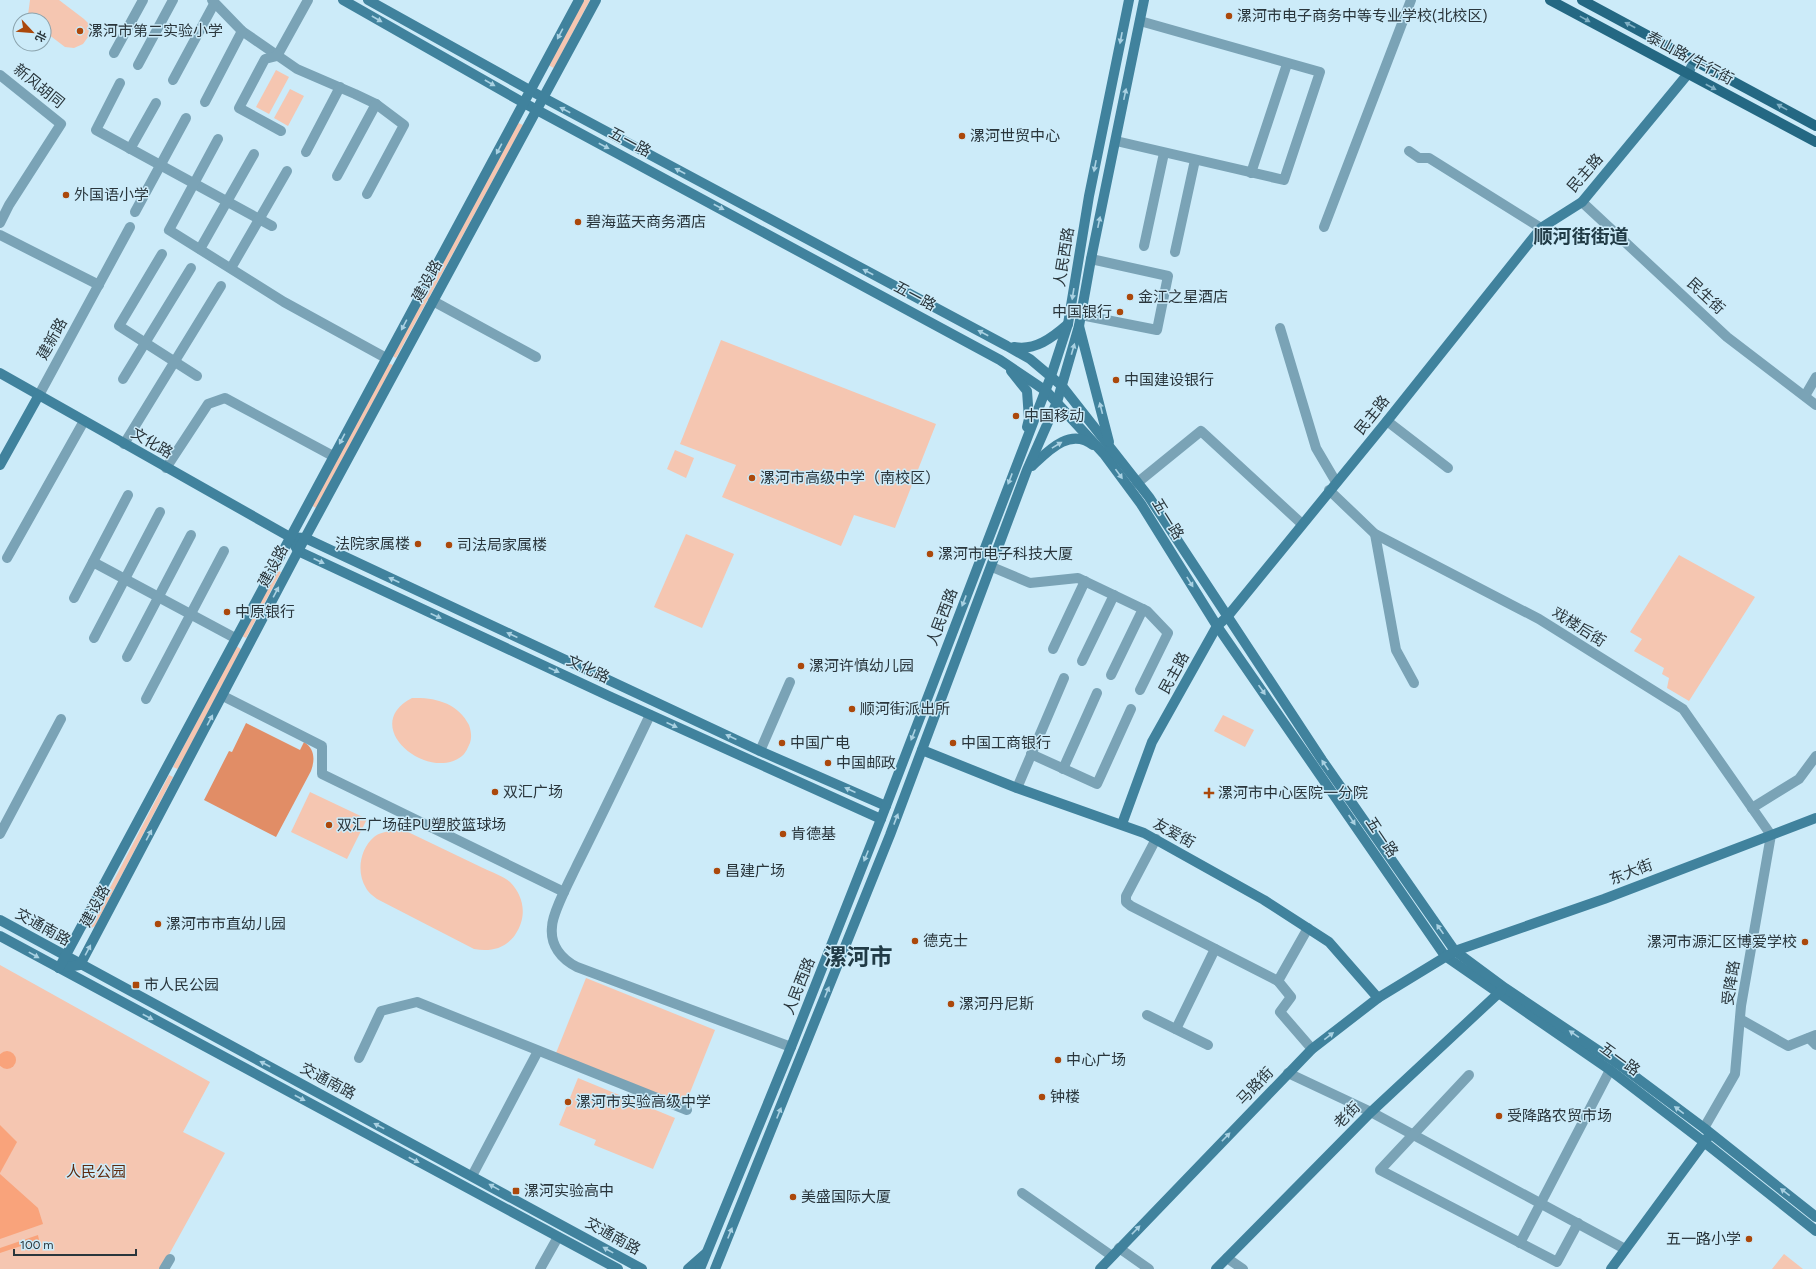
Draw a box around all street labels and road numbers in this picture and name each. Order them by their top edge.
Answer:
street label: 泰山路/牛行街 [1643,28,1737,88]
street label: 新风胡同 [10,60,68,112]
street label: 五一路 [606,123,654,161]
street label: 民主路 [1563,150,1607,196]
street label: 人民西路 [1050,226,1078,288]
street label: 建设路 [408,257,446,305]
street label: 民生街 [1683,274,1729,318]
street label: 五一路 [891,277,939,315]
street label: 建新路 [33,315,71,363]
street label: 民主路 [1351,392,1393,438]
street label: 文化路 [128,424,176,462]
street label: 五一路 [1148,495,1188,543]
street label: 建设路 [254,542,292,590]
street label: 人民西路 [923,586,961,648]
street label: 戏楼后街 [1549,603,1609,651]
street label: 民主路 [1155,649,1193,697]
street label: 文化路 [564,651,612,687]
street label: 五一路 [1362,813,1402,861]
street label: 友爱街 [1150,814,1198,852]
street label: 东大街 [1607,856,1655,888]
street label: 建设路 [76,882,114,930]
street label: 交通南路 [12,905,74,949]
street label: 人民西路 [779,955,819,1017]
street label: 受降路 [1719,959,1743,1007]
street label: 五一路 [1597,1038,1643,1080]
street label: 交通南路 [297,1059,359,1103]
street label: 马路街 [1233,1064,1277,1108]
street label: 老街 [1330,1098,1364,1132]
street label: 交通南路 [582,1214,644,1258]

